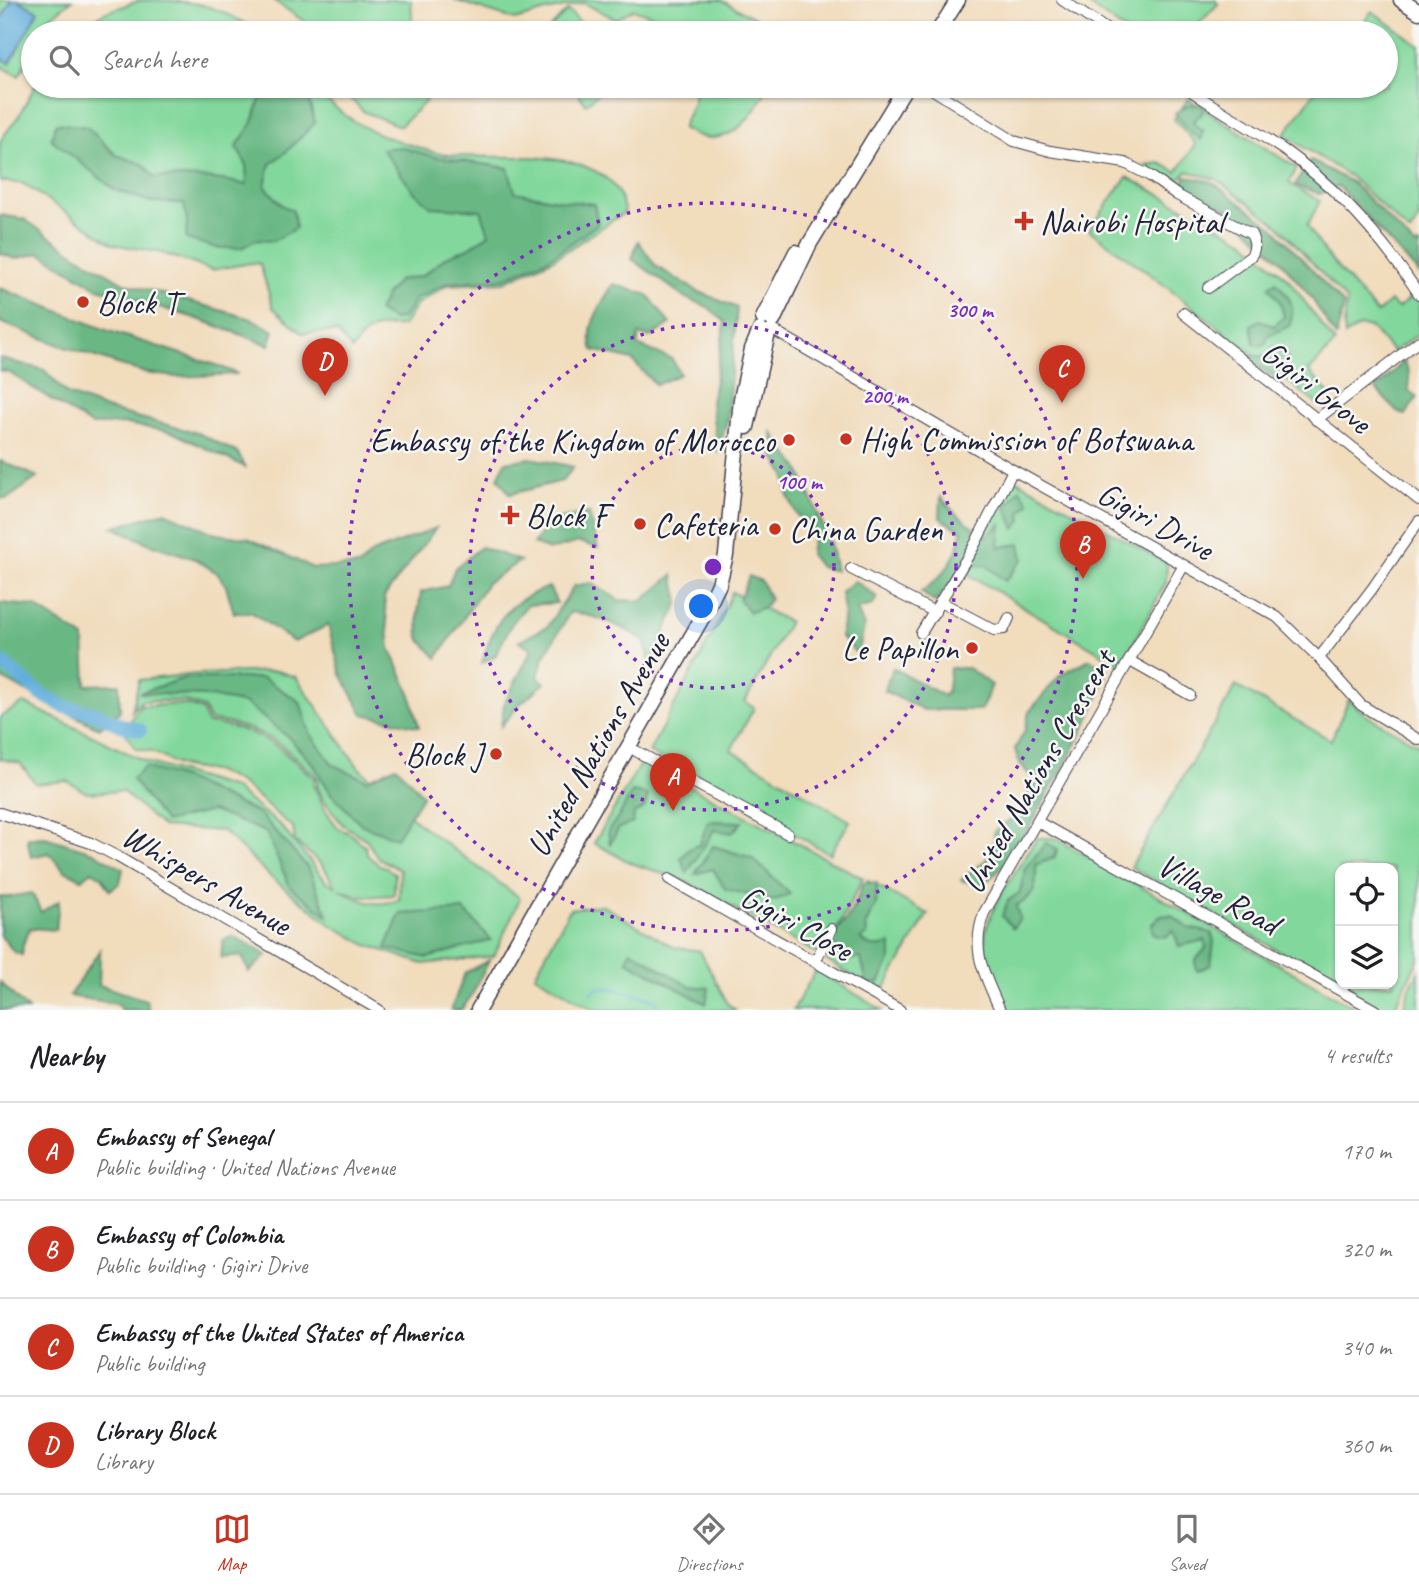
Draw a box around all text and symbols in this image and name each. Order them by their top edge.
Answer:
search box [21,21,1398,98]
icon: search [45,41,83,79]
text: Search here [101,43,207,76]
place label: Nairobi Hospital [1040,201,1229,243]
marker: Nairobi Hospital [1014,211,1034,231]
place label: Block T [97,282,186,324]
marker: Block T [75,294,91,310]
text: 300 m [947,297,995,323]
street label: Gigiri Grove [1253,331,1381,444]
pin: D [302,338,348,396]
pin: C [1039,345,1085,403]
text: 200 m [862,383,910,409]
place label: High Commission of Botswana [860,419,1195,461]
place label: Embassy of the Kingdom of Morocco [370,420,776,462]
marker: High Commission of Botswana [838,431,854,447]
marker: Embassy of the Kingdom of Morocco [781,432,797,448]
text: 100 m [776,469,824,495]
street label: Gigiri Drive [1090,472,1223,571]
place label: Block F [526,495,615,537]
place label: Cafeteria [654,504,759,546]
marker: Block F [500,505,520,525]
place label: China Garden [789,509,943,551]
marker: Cafeteria [632,516,648,532]
marker: China Garden [767,521,783,537]
pin: B [1060,521,1106,579]
centre of rings [701,555,725,579]
your location [684,589,718,623]
street label: United Nations Avenue [517,625,677,863]
place label: Le Papillon [842,628,959,670]
street label: United Nations Crescent [951,640,1126,901]
marker: Le Papillon [964,640,980,656]
place label: Block J [406,734,487,776]
marker: Block J [488,746,504,762]
pin: A [650,753,696,811]
street label: Whispers Avenue [115,815,300,946]
street label: Village Road [1150,843,1291,947]
map controls [1335,863,1398,989]
button: locate [1335,863,1398,926]
street label: Gigiri Close [733,875,862,972]
button: layers [1335,926,1398,989]
text: Nearby [28,1037,104,1075]
text: 4 results [1324,1041,1391,1070]
text: Embassy of Senegal [95,1120,271,1153]
text: A [45,1137,57,1166]
text: 170 m [1342,1137,1391,1166]
text: Public building · United Nations Avenue [95,1153,395,1182]
text: Embassy of Colombia [95,1218,283,1251]
text: B [45,1235,57,1264]
text: 320 m [1342,1235,1391,1264]
text: Public building · Gigiri Drive [95,1251,307,1280]
text: Embassy of the United States of America [95,1316,463,1349]
text: C [46,1333,56,1362]
text: 340 m [1342,1333,1391,1362]
text: Public building [95,1349,204,1378]
text: Library Block [95,1414,215,1447]
text: D [44,1431,58,1460]
text: 360 m [1342,1431,1391,1460]
text: Library [95,1447,153,1476]
tab: Map [213,1510,251,1576]
tab: Directions [676,1510,743,1576]
tab: Saved [1168,1510,1206,1576]

